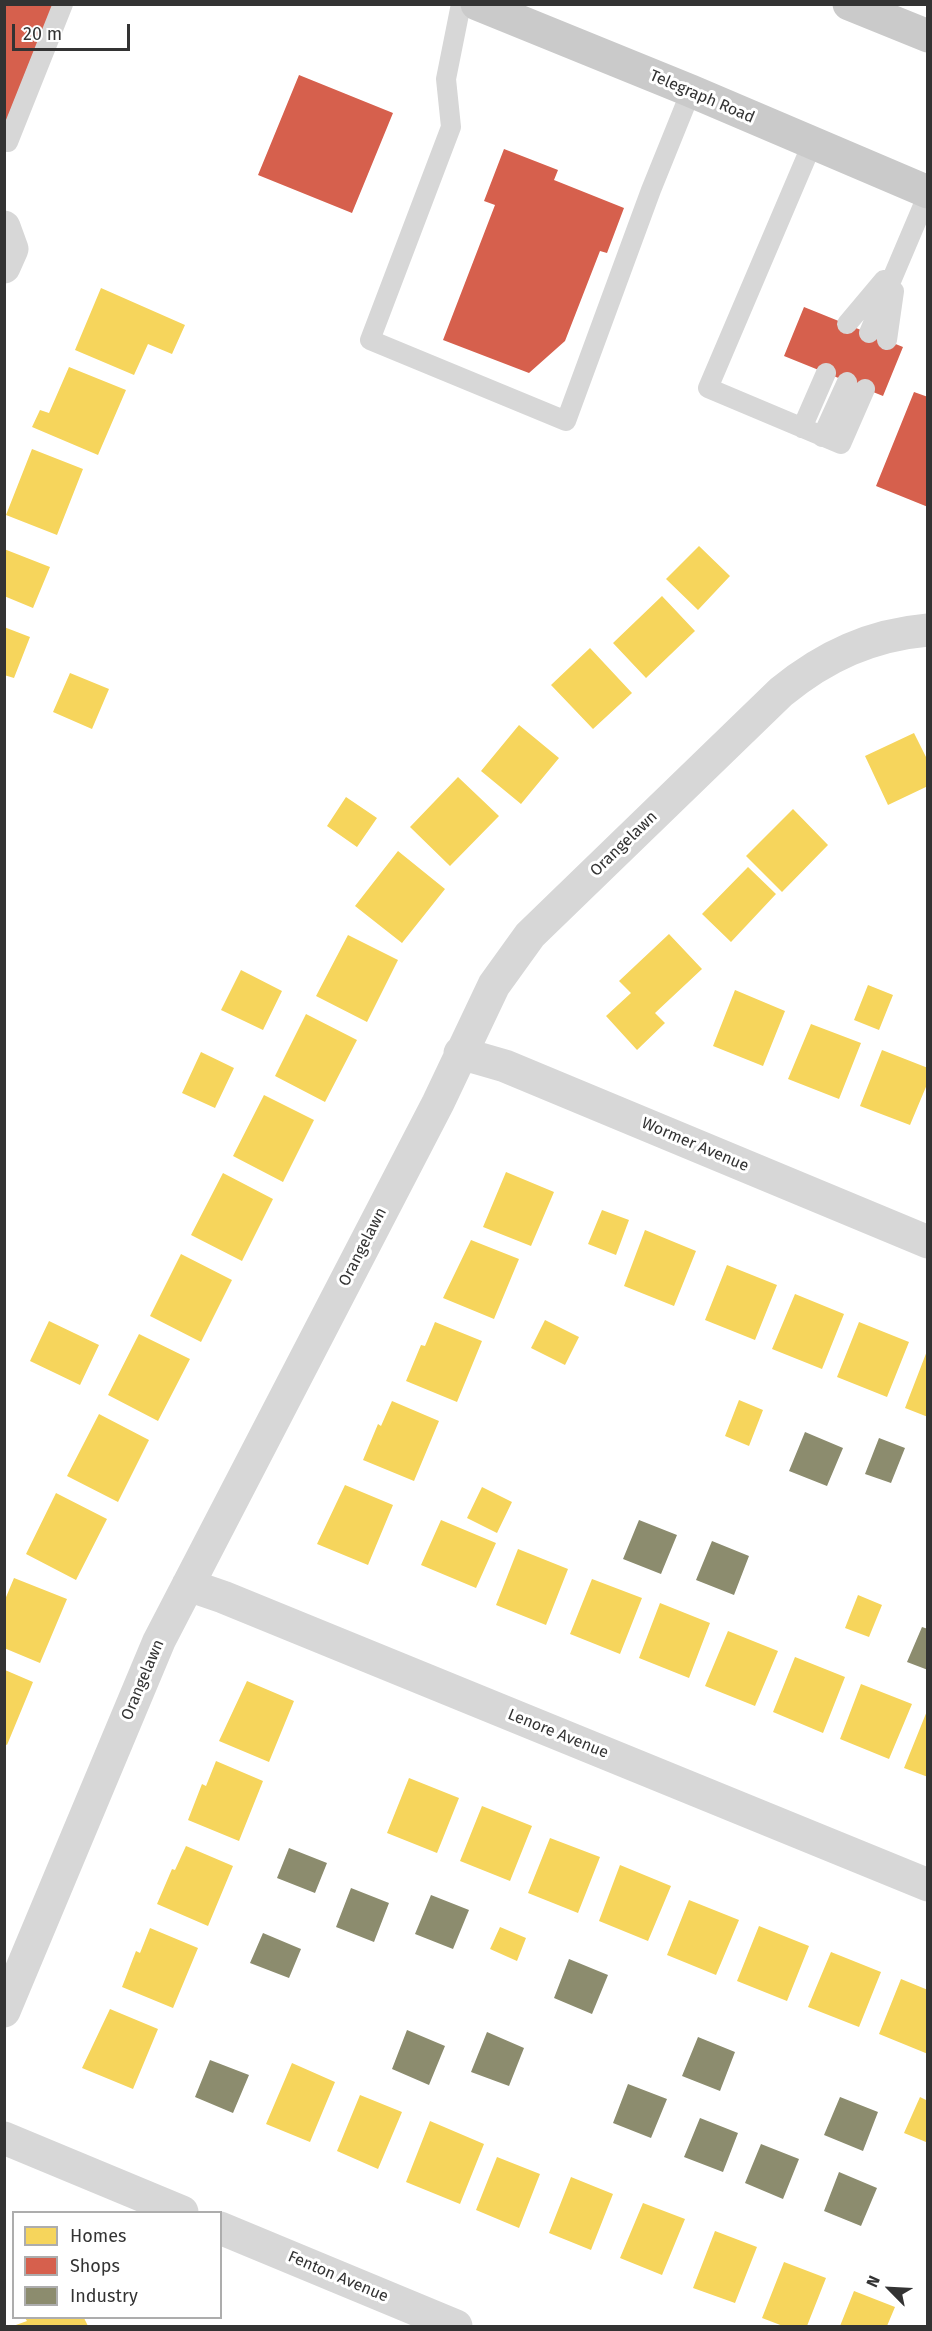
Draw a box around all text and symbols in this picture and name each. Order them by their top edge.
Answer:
scale bar [15,12,134,50]
text: 20 m [23,23,62,45]
street label: Telegraph Road [647,66,757,128]
street label: Orangelawn [587,807,661,881]
street label: Wormer Avenue [639,1114,751,1176]
street label: Orangelawn [335,1204,391,1290]
street label: Orangelawn [117,1637,169,1723]
street label: Lenore Avenue [505,1705,611,1763]
legend [12,2211,222,2319]
text: Homes [70,2225,126,2247]
street label: Fenton Avenue [285,2247,391,2307]
text: Shops [70,2255,120,2277]
north arrow [860,2259,920,2319]
text: N [862,2273,884,2290]
text: Industry [70,2285,138,2307]

